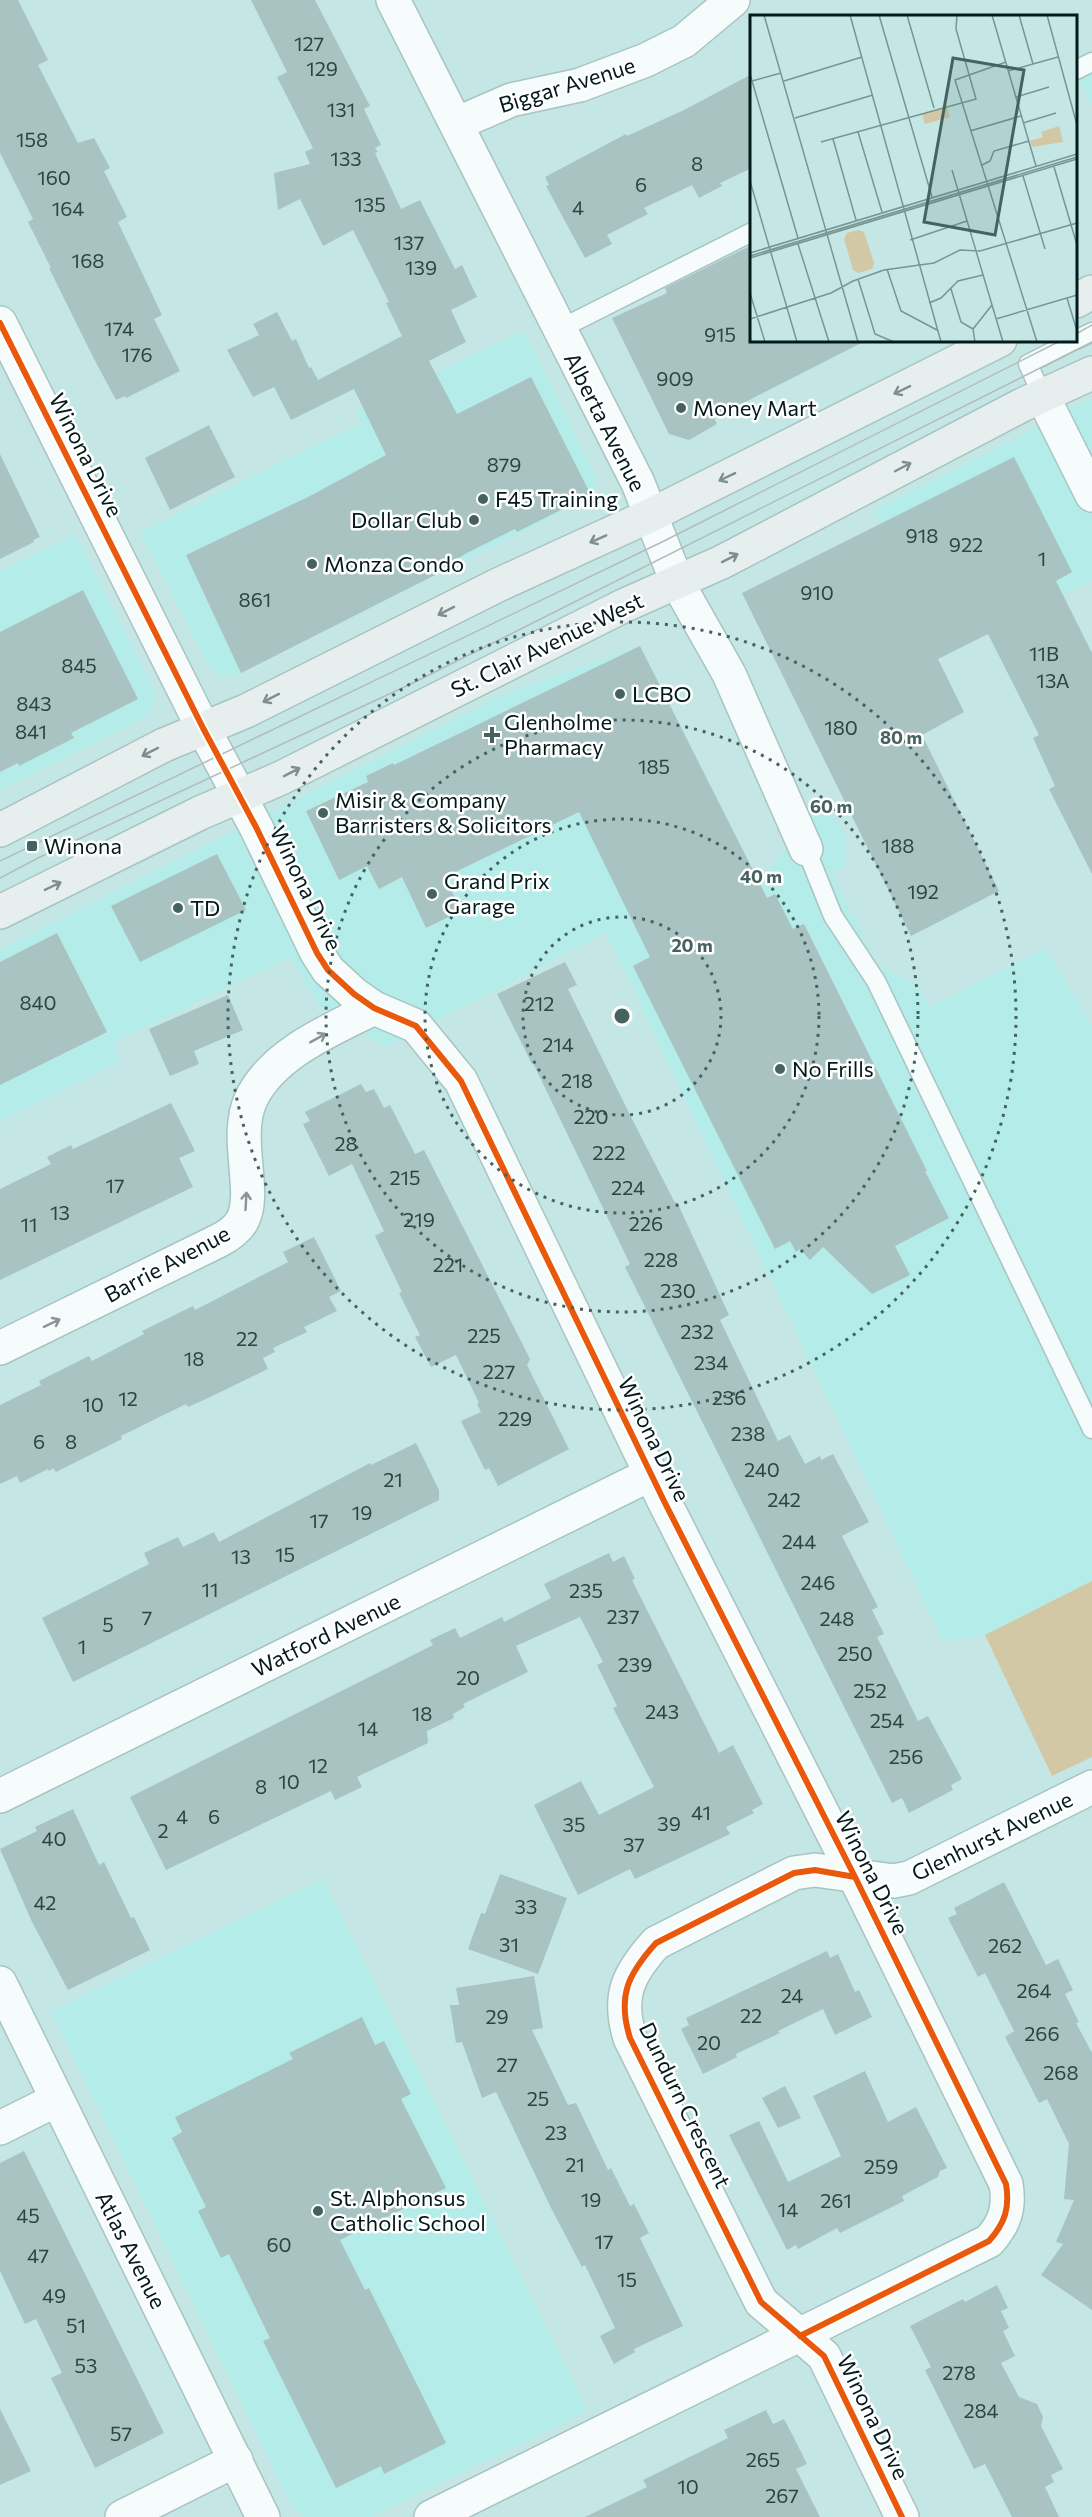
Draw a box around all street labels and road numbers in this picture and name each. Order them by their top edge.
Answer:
street label: Biggar Avenue [495,51,638,118]
street label: Alberta Avenue [559,348,652,496]
street label: Winona Drive [44,388,129,521]
street label: St. Clair Avenue West [446,586,648,703]
street label: Winona Drive [265,821,348,955]
street label: Barrie Avenue [99,1219,234,1308]
street label: Winona Drive [613,1372,696,1506]
street label: Watford Avenue [247,1587,404,1682]
street label: Glenhurst Avenue [907,1785,1077,1886]
street label: Winona Drive [830,1806,915,1939]
street label: Dundurn Crescent [634,2018,737,2192]
street label: Atlas Avenue [90,2187,173,2313]
street label: Winona Drive [832,2350,915,2484]

